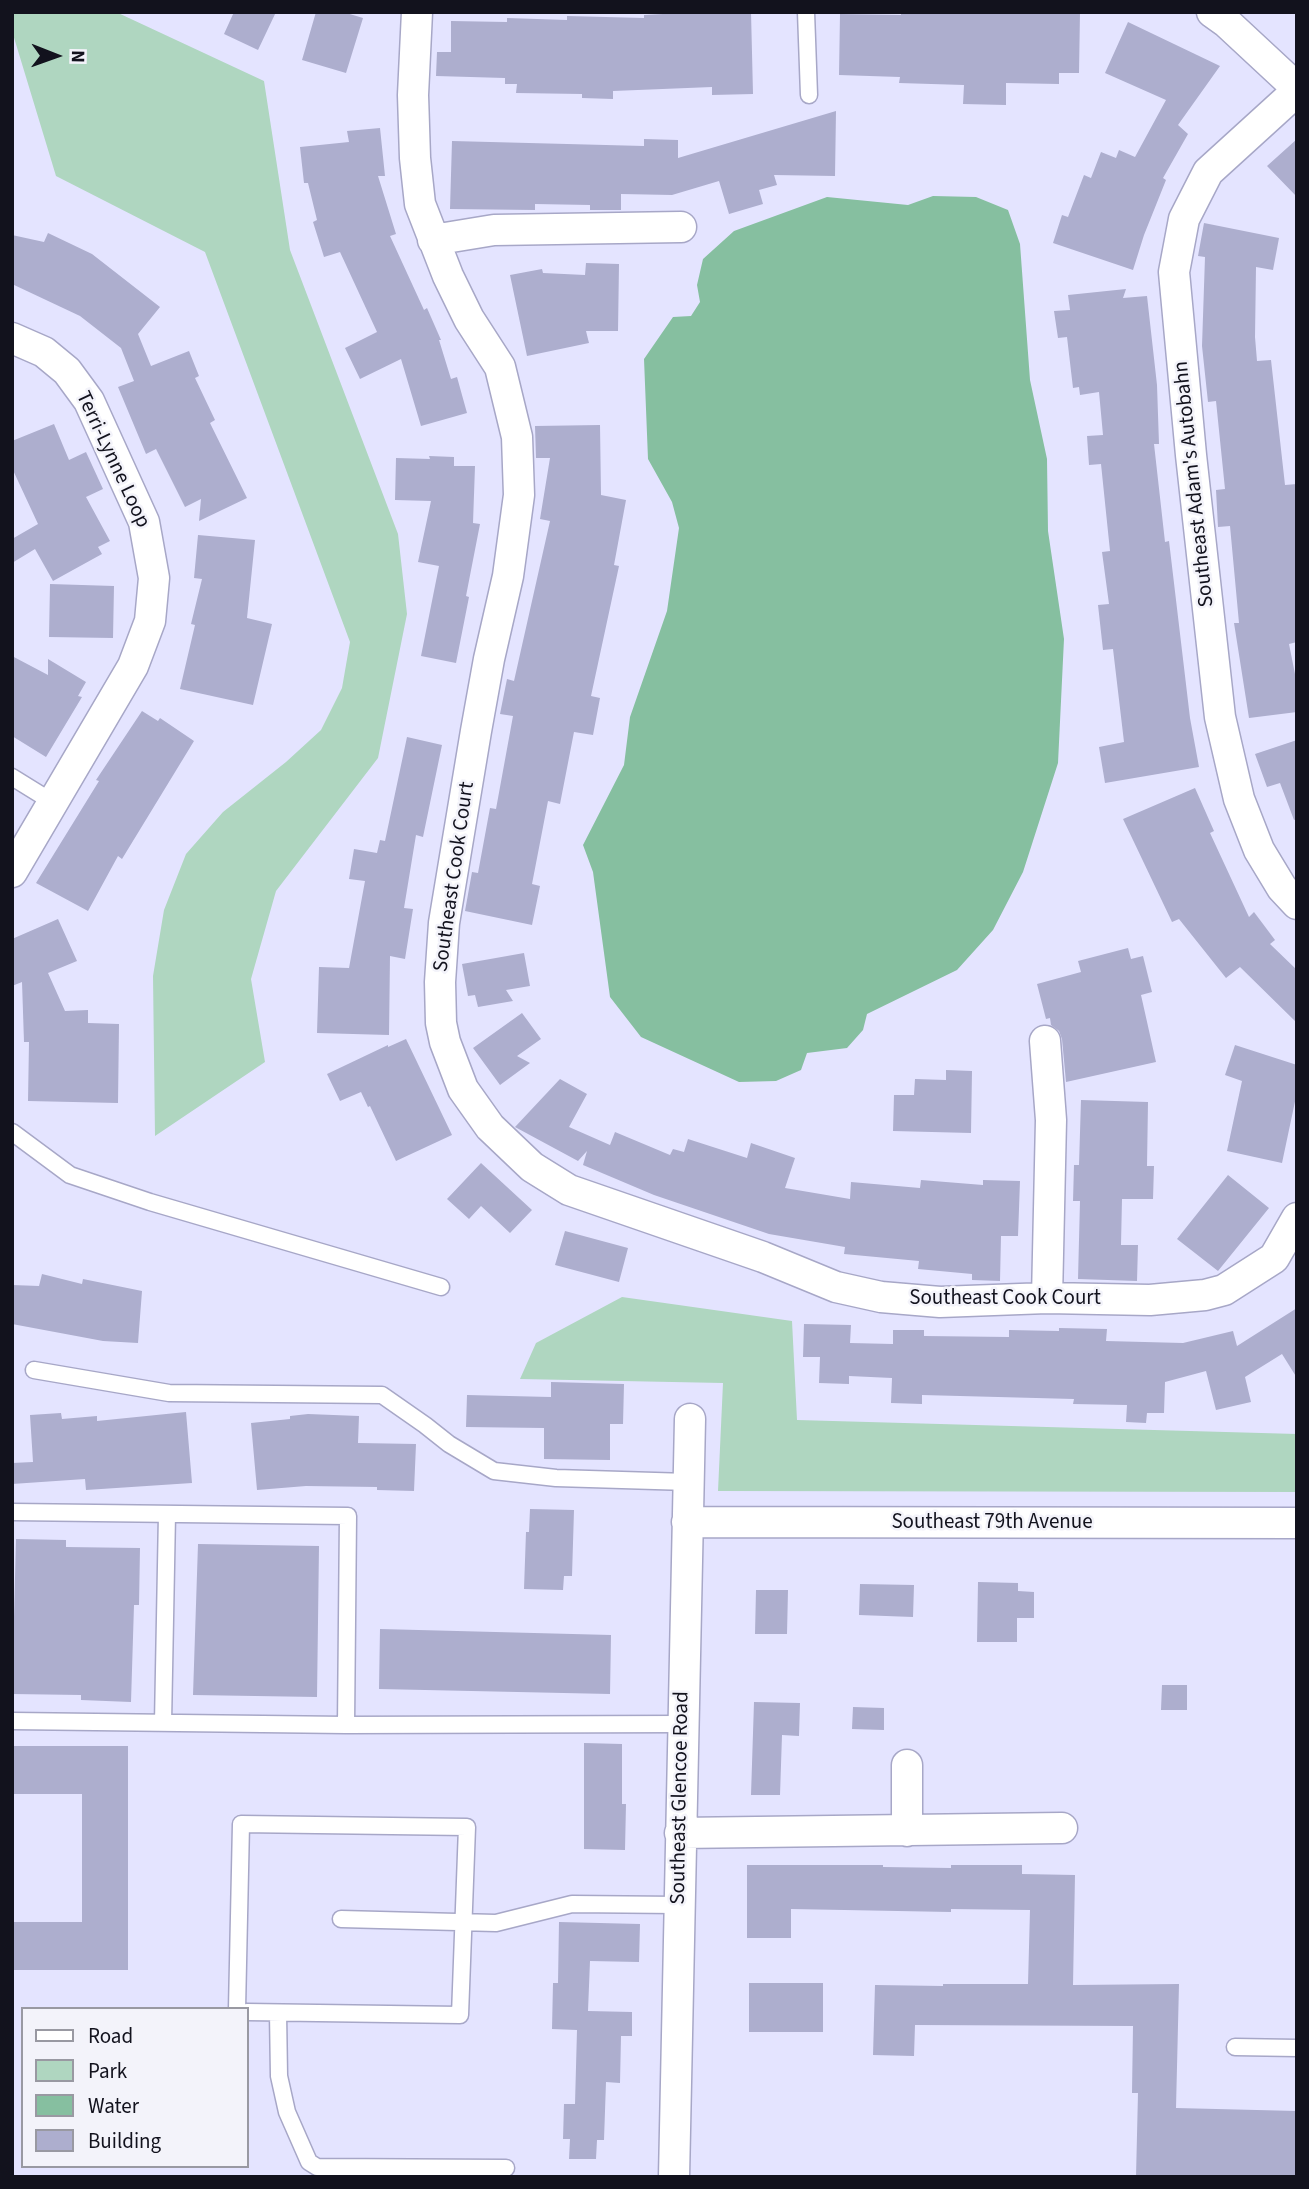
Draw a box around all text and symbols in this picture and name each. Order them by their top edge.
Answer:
north arrow [21,21,91,91]
text: N [64,50,91,63]
street label: Southeast Adam's Autobahn [1170,360,1220,608]
street label: Terri-Lynne Loop [69,388,155,532]
street label: Southeast Cook Court [429,780,481,974]
street label: Southeast Cook Court [909,1286,1101,1312]
street label: Southeast 79th Avenue [891,1510,1093,1536]
street label: Southeast Glencoe Road [667,1691,695,1905]
legend [21,2007,248,2168]
text: Road [88,2021,133,2051]
text: Park [88,2056,127,2086]
text: Water [88,2091,139,2121]
text: Building [88,2126,161,2156]

